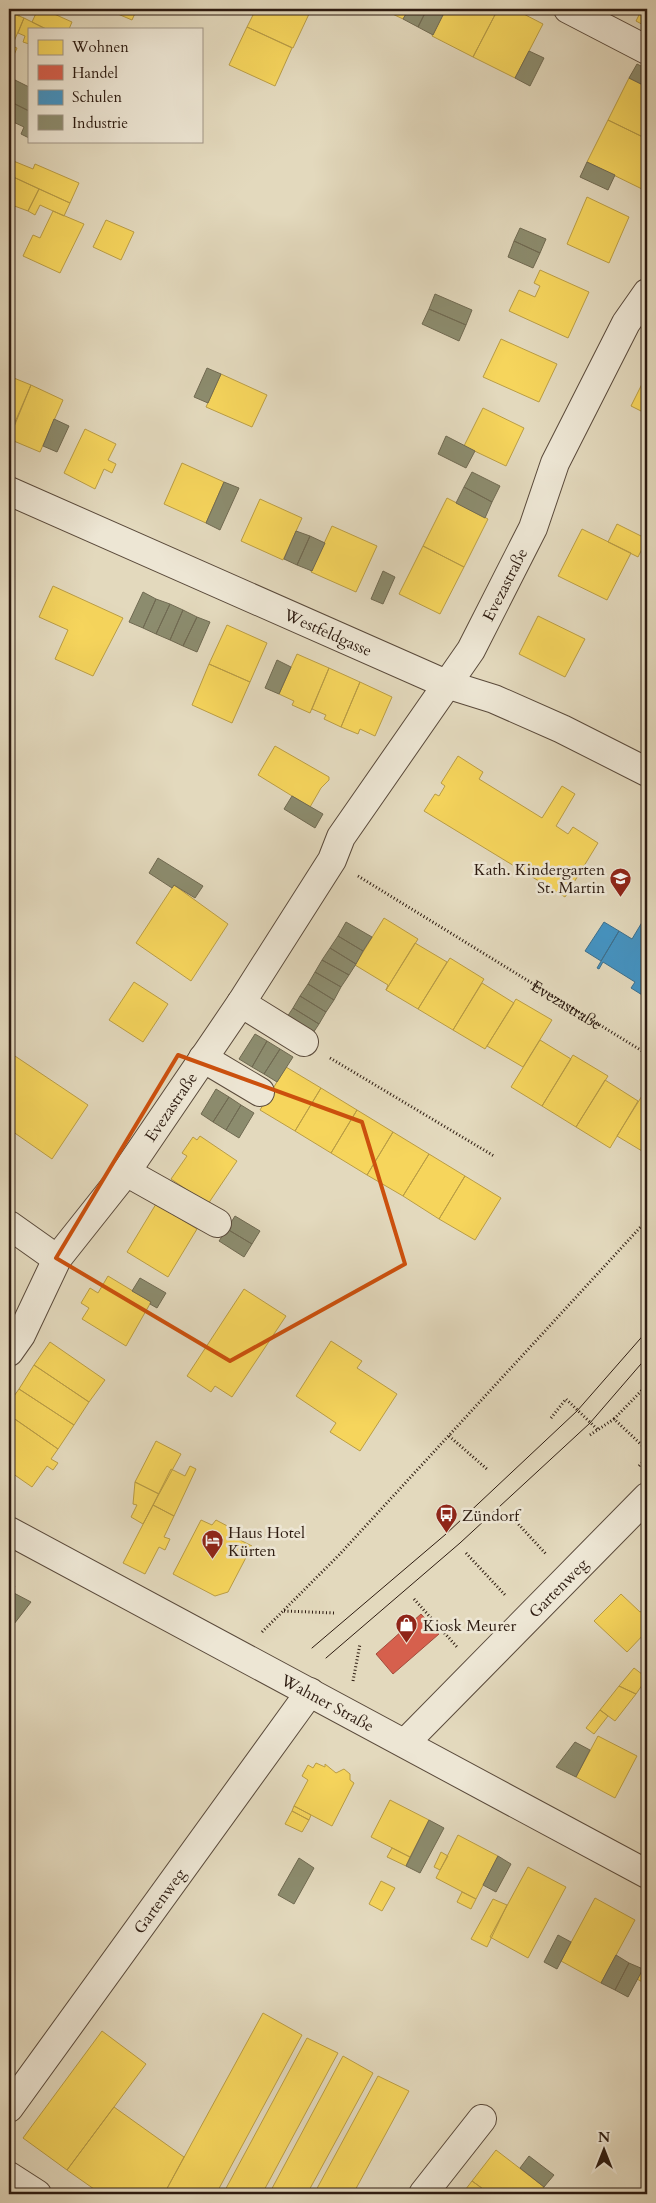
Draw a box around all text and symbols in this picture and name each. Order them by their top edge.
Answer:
legend [28,28,202,142]
text: Wohnen [71,37,129,57]
text: Handel [72,63,118,83]
text: Schulen [72,87,122,107]
text: Industrie [72,113,128,133]
street label: Evezastraße [478,544,533,625]
street label: Westfeldgasse [280,603,375,662]
place label: Kath. Kindergarten St. Martin [474,859,605,899]
school or university icon: Kath. Kindergarten St. Martin [609,866,633,897]
street label: Evezastraße [527,975,606,1035]
street label: Evezastraße [140,1068,203,1146]
bus stop icon: Zündorf [434,1503,458,1534]
place label: Zündorf [462,1505,522,1527]
place label: Haus Hotel Kürten [228,1522,305,1562]
hotel icon: Haus Hotel Kürten [200,1529,224,1560]
street label: Gartenweg [524,1553,593,1623]
shop icon: Kiosk Meurer [395,1613,419,1644]
place label: Kiosk Meurer [423,1615,516,1637]
street label: Wahner Straße [276,1669,378,1737]
street label: Gartenweg [129,1864,191,1938]
north arrow [578,2126,628,2176]
text: N [598,2128,610,2147]

